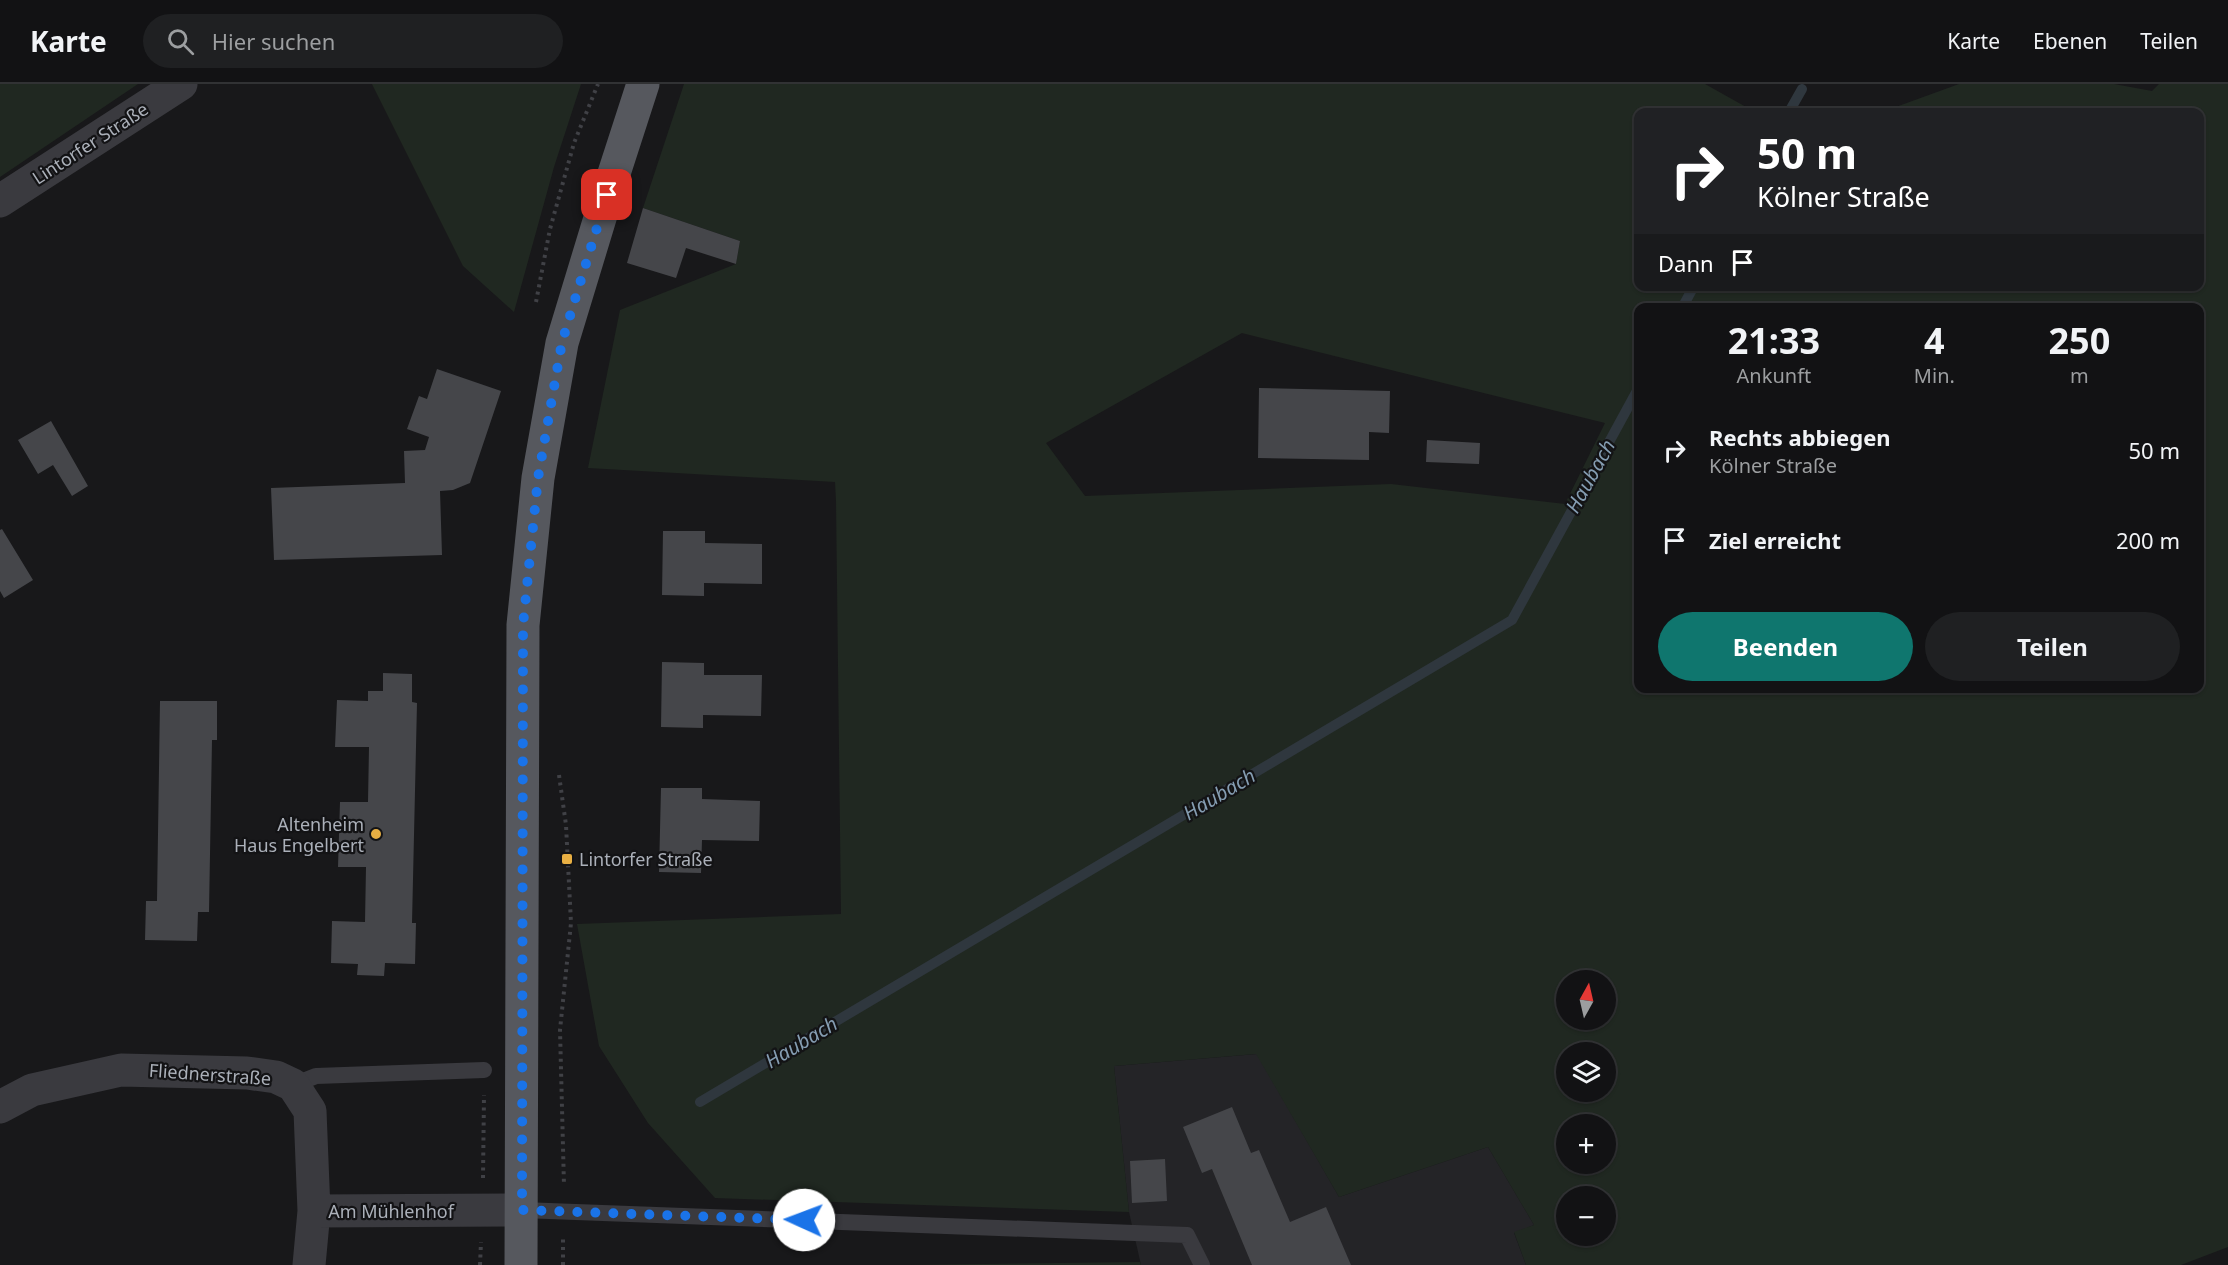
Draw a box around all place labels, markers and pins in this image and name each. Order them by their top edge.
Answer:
pin [581,169,632,220]
place label: Altenheim Haus Engelbert [234,812,364,857]
marker: Altenheim Haus Engelbert [369,827,383,841]
place label: Lintorfer Straße [579,847,713,871]
marker: Lintorfer Straße [560,852,574,866]

